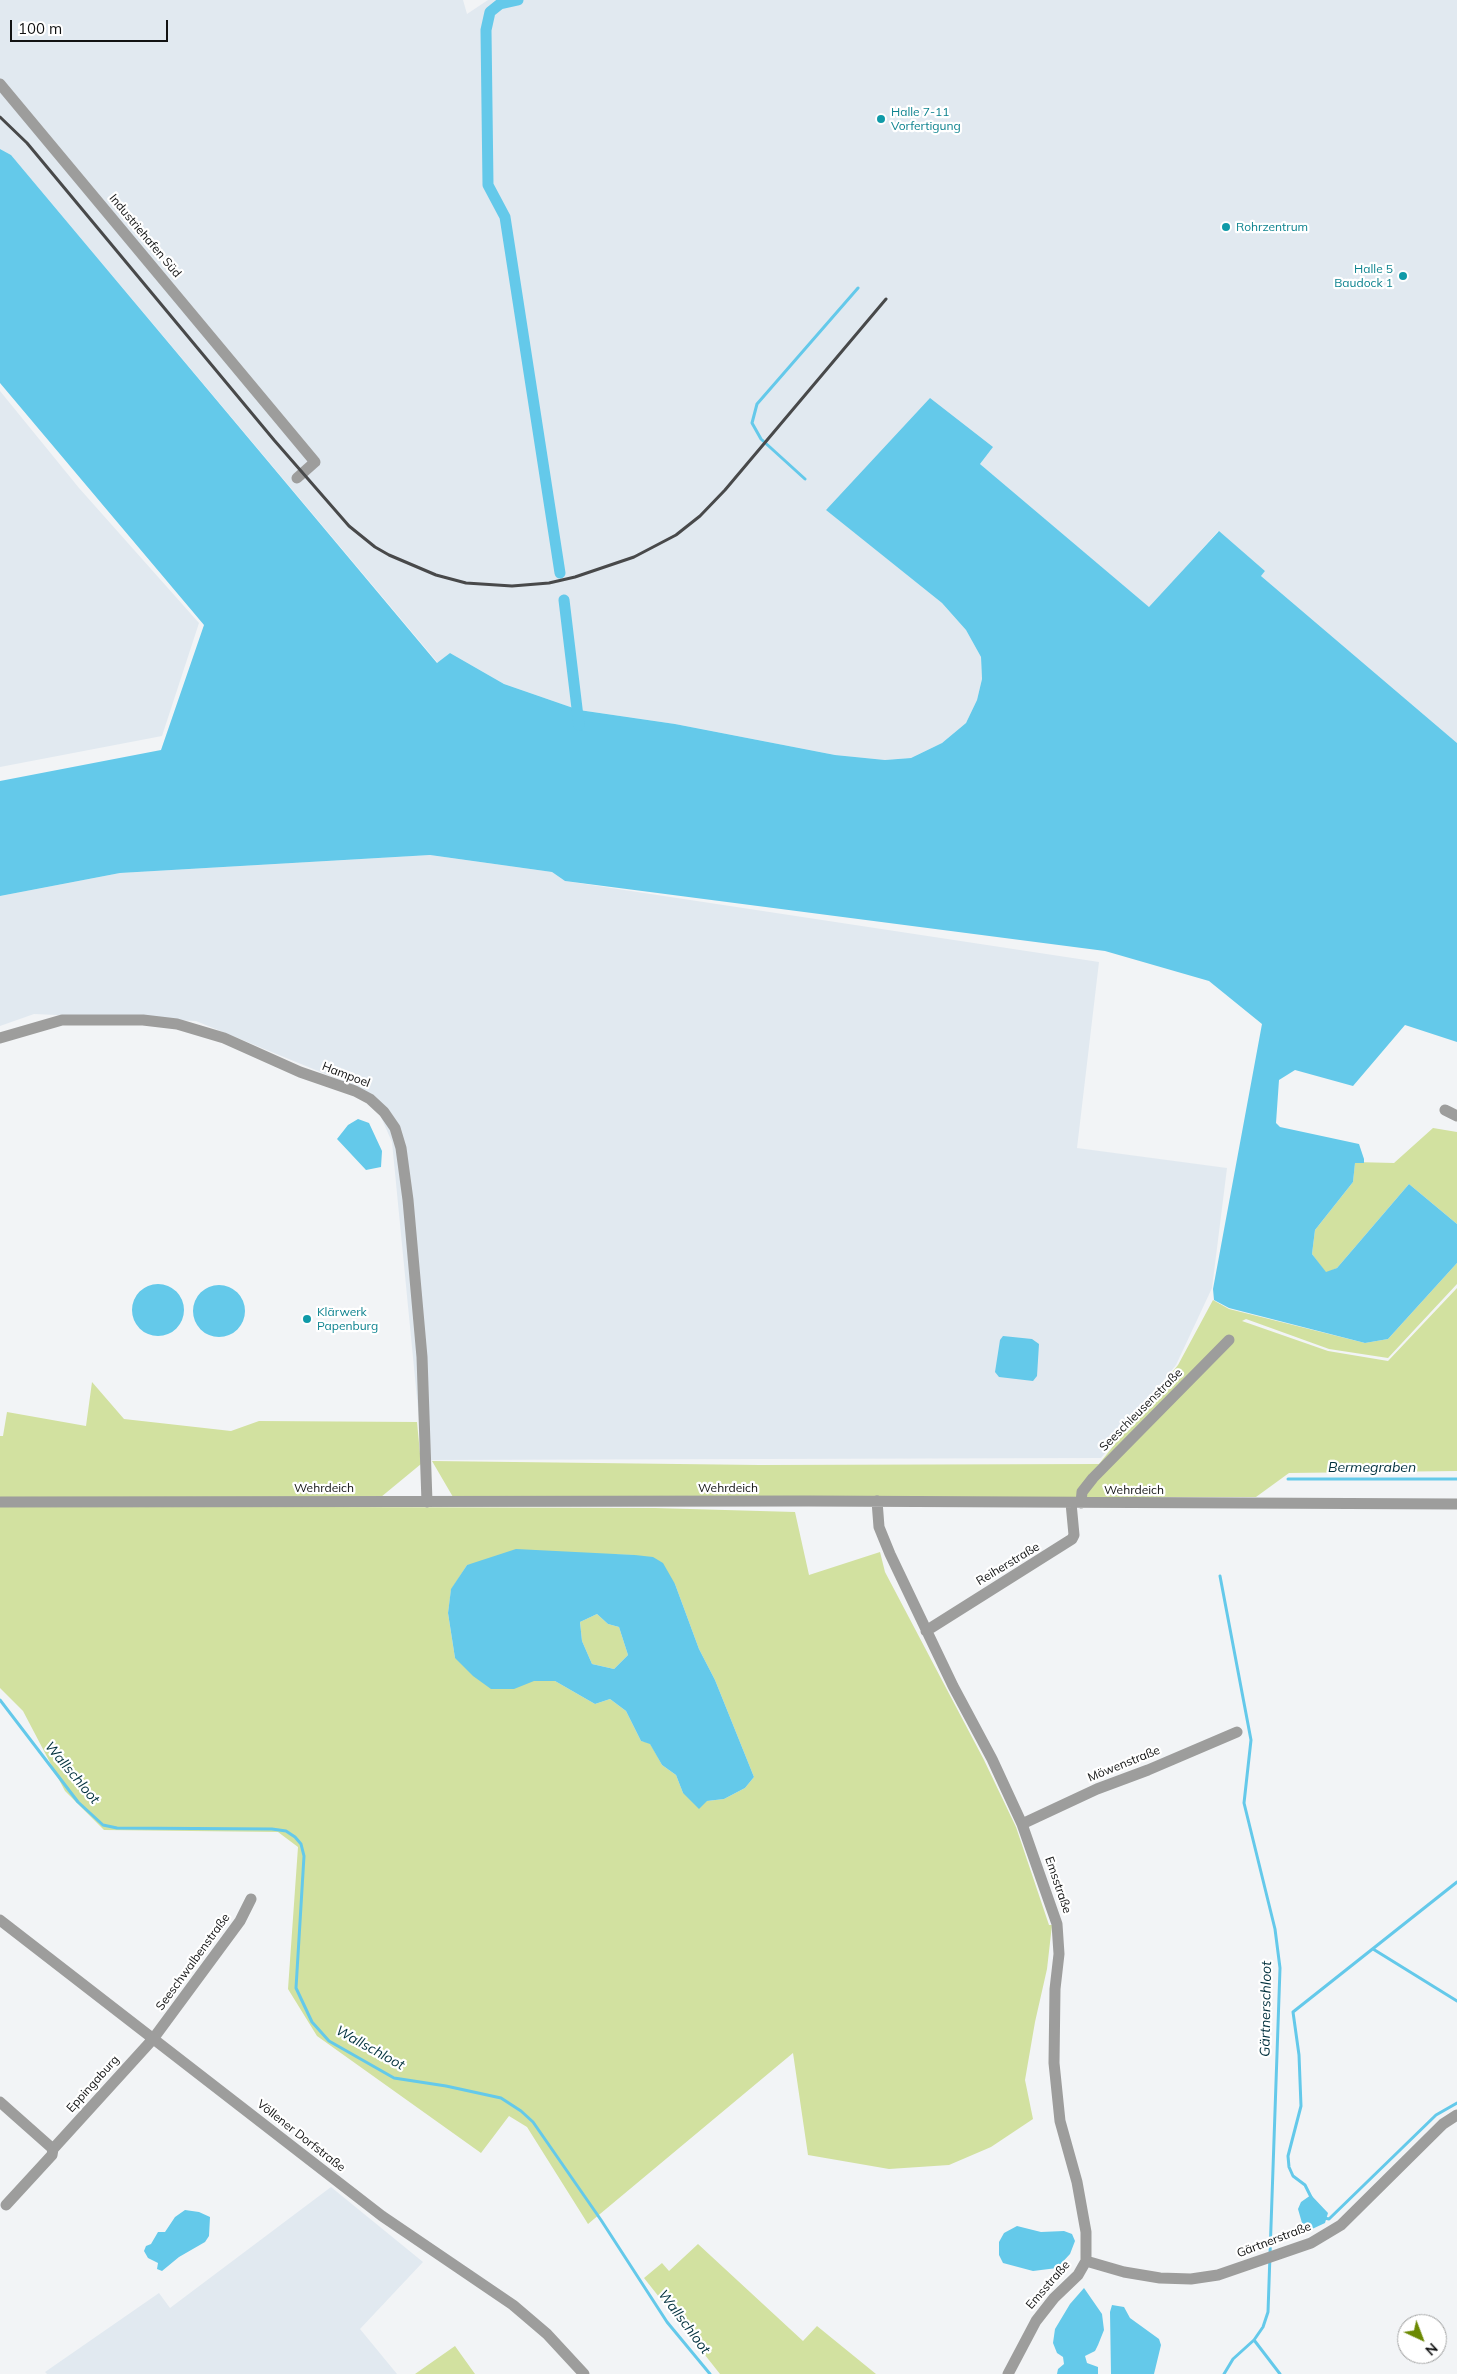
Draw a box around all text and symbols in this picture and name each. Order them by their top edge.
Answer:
scale bar [12,10,170,42]
text: 100 m [18,19,62,38]
place label: Halle 7-11 Vorfertigung [891,105,961,133]
marker: Halle 7-11 Vorfertigung [875,113,887,125]
street label: Industriehafen Süd [106,191,184,281]
place label: Rohrzentrum [1236,220,1308,234]
marker: Rohrzentrum [1220,221,1232,233]
place label: Halle 5 Baudock 1 [1334,262,1393,290]
marker: Halle 5 Baudock 1 [1397,270,1409,282]
street label: Hampoel [320,1059,372,1091]
place label: Klärwerk Papenburg [317,1305,378,1333]
marker: Klärwerk Papenburg [301,1313,313,1325]
street label: Seeschleusenstraße [1097,1366,1185,1454]
water label: Bermegraben [1328,1460,1416,1476]
street label: Wehrdeich [294,1481,354,1495]
street label: Wehrdeich [698,1481,758,1495]
street label: Wehrdeich [1104,1483,1164,1497]
street label: Reiherstraße [974,1540,1042,1588]
water label: Wallschloot [41,1738,103,1808]
street label: Möwenstraße [1086,1743,1162,1785]
street label: Emsstraße [1042,1855,1074,1915]
street label: Seeschwalbenstraße [153,1911,233,2013]
water label: Gärtnerschloot [1257,1961,1275,2057]
water label: Wallschloot [333,2022,407,2074]
street label: Eppingaburg [64,2053,122,2115]
street label: Völlener Dorfstraße [254,2097,348,2175]
street label: Gärtnerstraße [1235,2219,1313,2261]
street label: Emsstraße [1023,2258,1073,2312]
water label: Wallschloot [654,2287,714,2357]
north arrow [1397,2314,1447,2364]
text: N [1422,2339,1442,2359]

